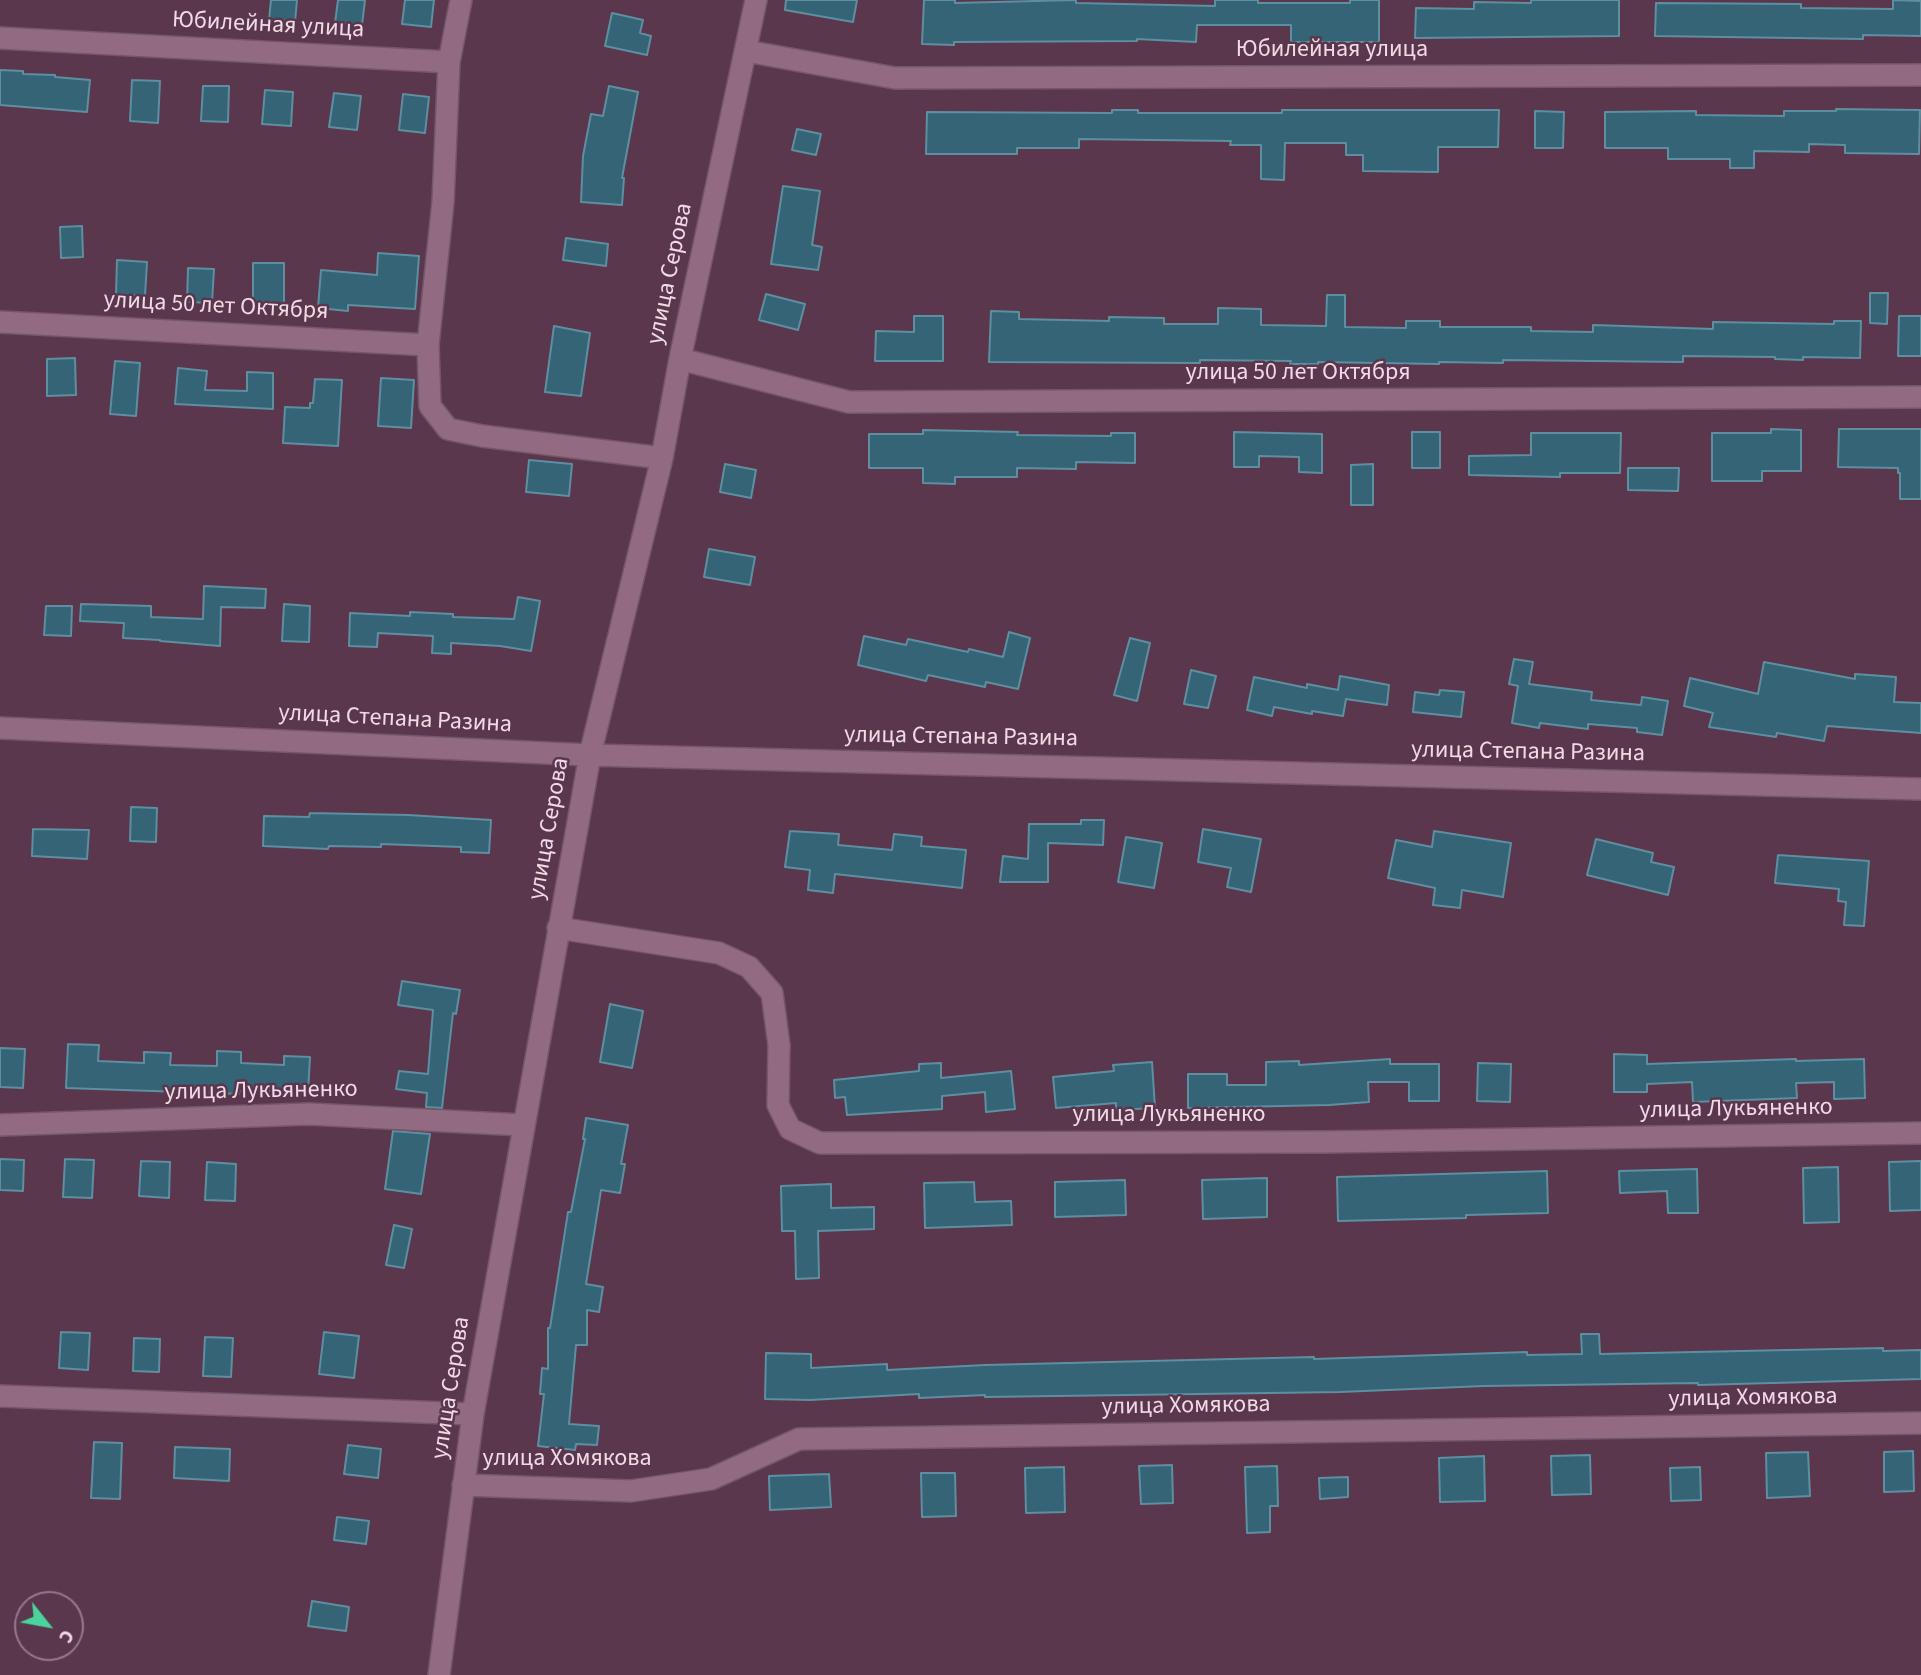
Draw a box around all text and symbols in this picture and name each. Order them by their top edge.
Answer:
street label: Юбилейная улица [171,7,365,45]
street label: Юбилейная улица [1236,37,1428,65]
street label: улица Серова [642,201,700,347]
street label: улица 50 лет Октября [103,287,329,327]
street label: улица 50 лет Октября [1185,360,1411,388]
street label: улица Степана Разина [277,699,513,741]
street label: улица Степана Разина [844,722,1078,754]
street label: улица Степана Разина [1411,737,1645,769]
street label: улица Серова [523,756,577,902]
street label: улица Лукьяненко [164,1076,358,1108]
street label: улица Лукьяненко [1639,1094,1833,1126]
street label: улица Лукьяненко [1072,1102,1266,1130]
street label: улица Серова [427,1315,477,1461]
street label: улица Хомякова [1668,1383,1838,1415]
street label: улица Хомякова [1101,1391,1271,1423]
street label: улица Хомякова [482,1446,652,1474]
north arrow [14,1591,84,1661]
text: С [51,1624,80,1648]

